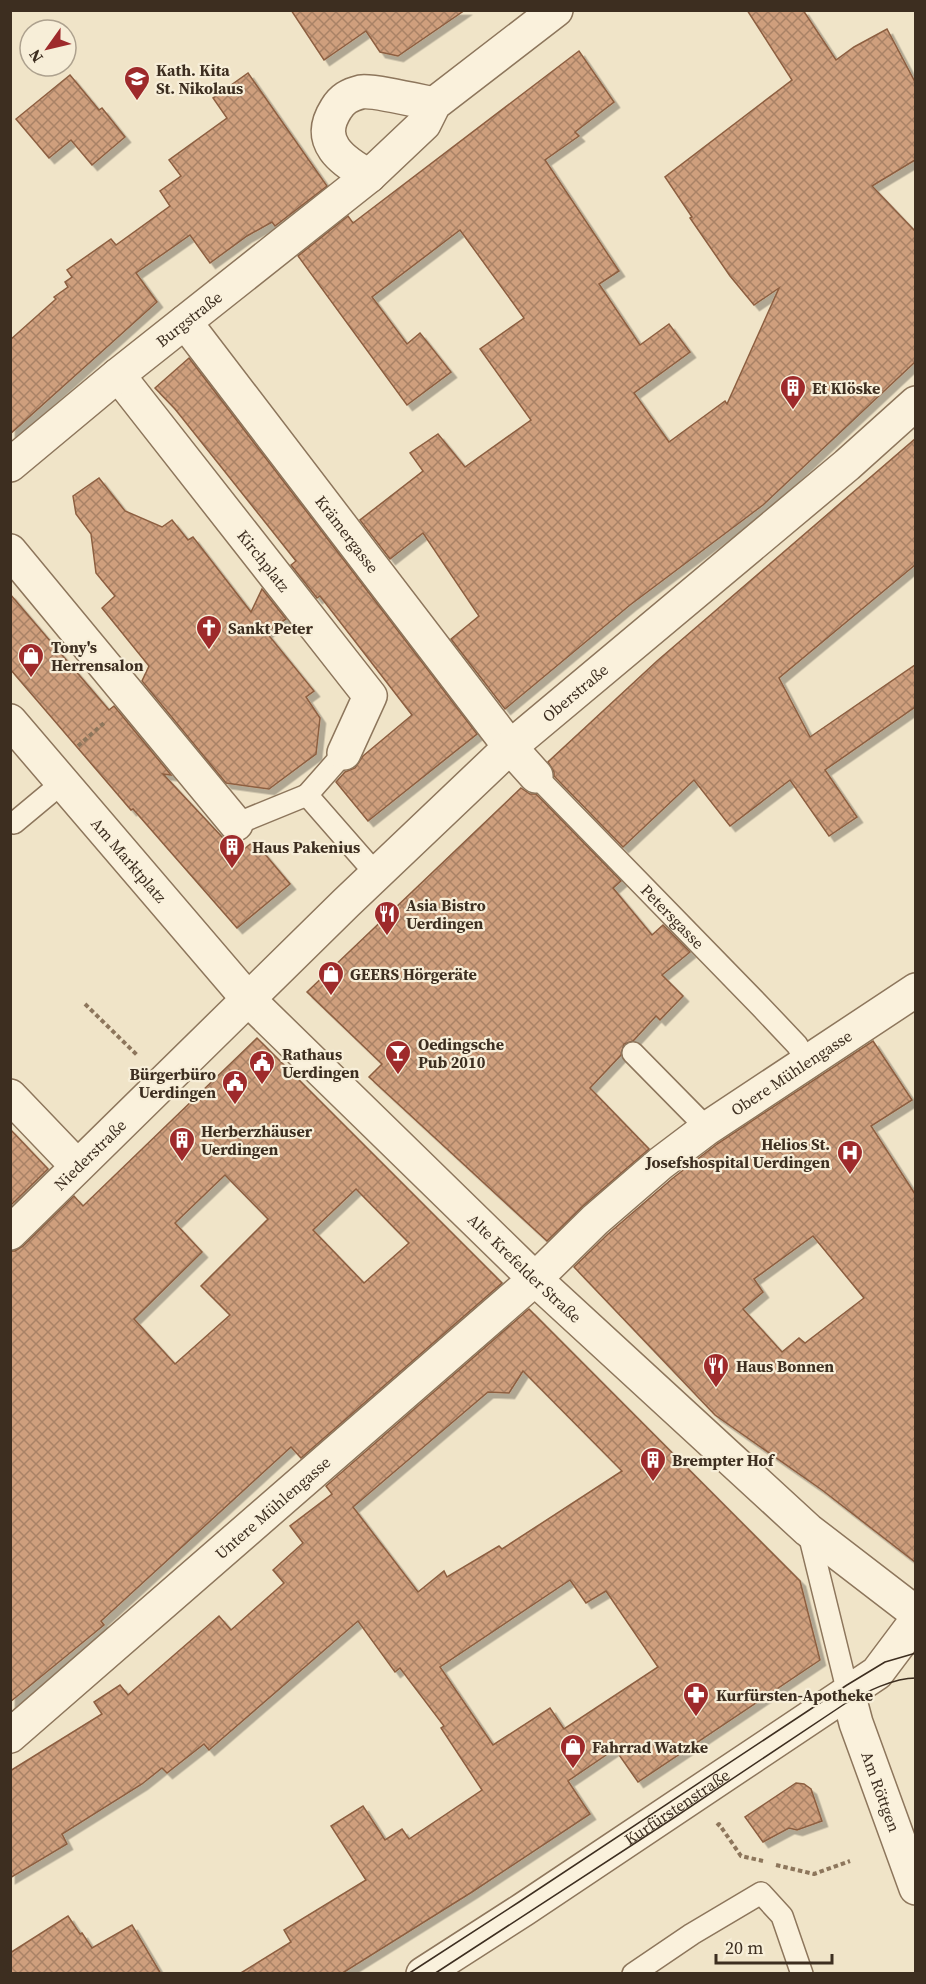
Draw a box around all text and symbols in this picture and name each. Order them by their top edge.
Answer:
north arrow [18,18,78,78]
text: N [23,45,48,67]
place label: Kath. Kita St. Nikolaus [156,59,243,99]
school or university icon: Kath. Kita St. Nikolaus [122,64,152,102]
street label: Burgstraße [151,286,226,352]
building icon: Et Klöske [778,373,808,411]
place label: Et Klöske [812,377,880,399]
street label: Krämergasse [310,491,384,578]
street label: Kirchplatz [232,525,295,596]
church icon: Sankt Peter [194,613,224,651]
place label: Sankt Peter [228,617,313,639]
place label: Tony's Herrensalon [51,636,144,676]
shop icon: Tony's Herrensalon [16,641,46,679]
street label: Oberstraße [537,659,613,727]
street label: Am Marktplatz [86,813,172,907]
building icon: Haus Pakenius [217,832,247,870]
place label: Haus Pakenius [252,836,360,858]
street label: Petersgasse [636,879,709,954]
place label: Asia Bistro Uerdingen [406,894,486,934]
restaurant icon: Asia Bistro Uerdingen [372,899,402,937]
shop icon: GEERS Hörgeräte [316,959,346,997]
place label: GEERS Hörgeräte [350,963,477,985]
street label: Obere Mühlengasse [726,1024,856,1121]
place label: Oedingsche Pub 2010 [418,1033,504,1073]
bar icon: Oedingsche Pub 2010 [383,1038,413,1076]
place label: Rathaus Uerdingen [282,1043,360,1083]
public building icon: Rathaus Uerdingen [247,1048,277,1086]
place label: Bürgerbüro Uerdingen [129,1063,216,1103]
public building icon: Bürgerbüro Uerdingen [220,1068,250,1106]
street label: Niederstraße [49,1114,131,1195]
place label: Herberzhäuser Uerdingen [201,1120,313,1160]
building icon: Herberzhäuser Uerdingen [167,1125,197,1163]
place label: Helios St. Josefshospital Uerdingen [645,1133,830,1173]
hospital icon: Helios St. Josefshospital Uerdingen [835,1138,865,1176]
street label: Alte Krefelder Straße [463,1209,586,1328]
restaurant icon: Haus Bonnen [701,1351,731,1389]
place label: Haus Bonnen [736,1355,834,1377]
building icon: Brempter Hof [638,1445,668,1483]
place label: Brempter Hof [672,1449,776,1471]
street label: Untere Mühlengasse [210,1451,335,1564]
pharmacy icon: Kurfürsten-Apotheke [681,1680,711,1718]
place label: Kurfürsten-Apotheke [716,1684,873,1706]
shop icon: Fahrrad Watzke [558,1732,588,1770]
place label: Fahrrad Watzke [592,1736,708,1758]
street label: Am Röttgen [856,1748,906,1835]
street label: Kurfürstenstraße [620,1764,734,1850]
scale bar [716,1927,832,1965]
text: 20 m [725,1935,763,1960]

